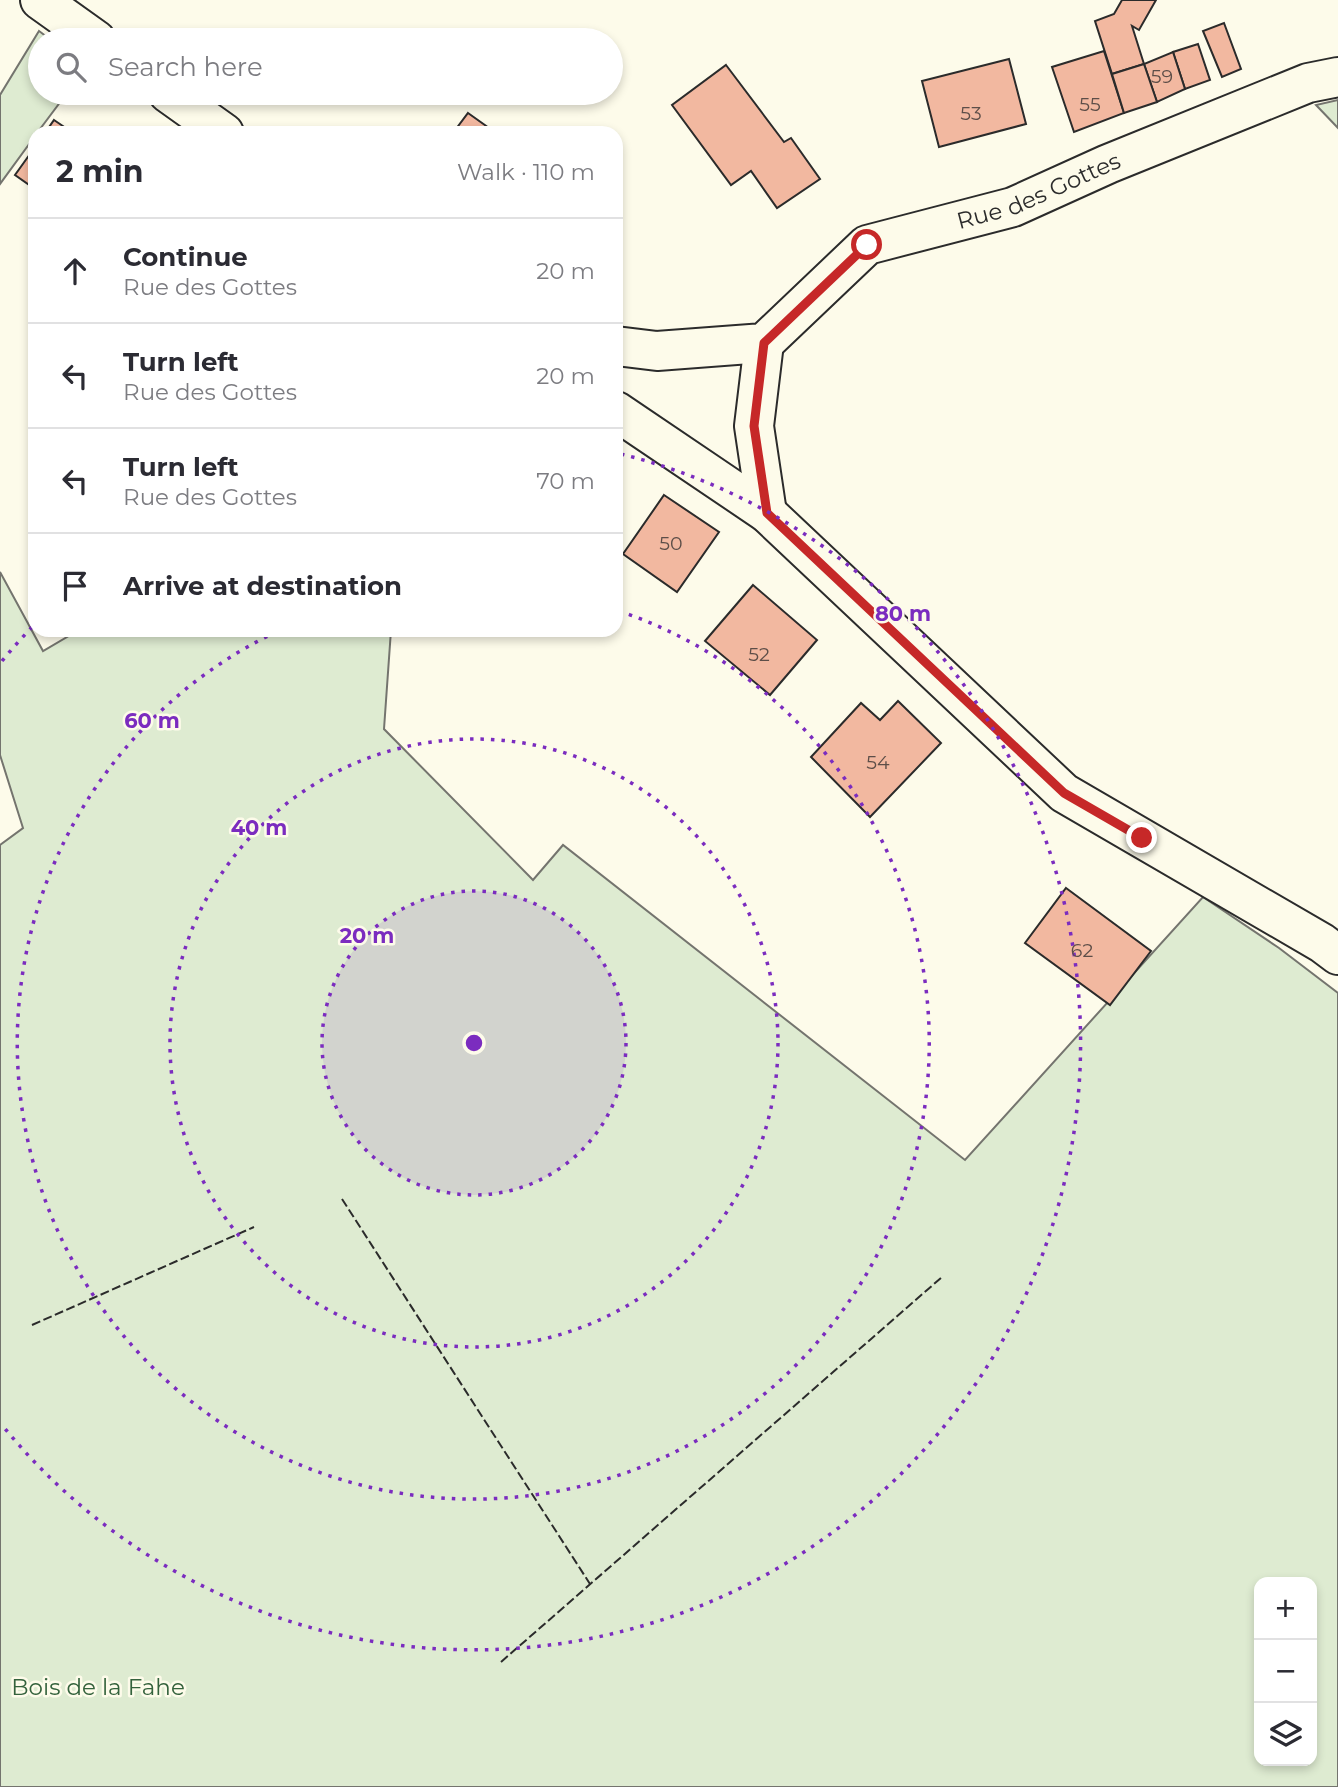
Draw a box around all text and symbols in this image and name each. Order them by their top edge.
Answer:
search box [28,28,623,105]
icon: search [52,48,90,86]
text: Search here [108,51,263,83]
house number: 59 [1151,65,1173,88]
house number: 55 [1079,93,1101,116]
house number: 53 [960,102,982,125]
street label: Rue des Gottes [954,146,1125,235]
text: 2 min [56,153,143,190]
text: Walk · 110 m [457,158,595,186]
route start [851,229,882,260]
text: Continue [123,241,248,273]
icon: ahead [56,252,94,290]
text: 20 m [536,257,595,285]
text: Rue des Gottes [123,273,297,301]
text: Turn left [123,346,239,378]
icon: left [56,357,94,395]
text: 20 m [536,362,595,390]
text: Rue des Gottes [123,378,297,406]
text: Turn left [123,451,239,483]
icon: left [56,462,94,500]
text: 70 m [536,467,595,495]
text: Rue des Gottes [123,483,297,511]
house number: 50 [659,532,683,555]
icon: arrive [56,567,94,605]
text: Arrive at destination [123,570,402,602]
text: 80 m [875,601,931,626]
house number: 52 [748,643,770,666]
text: 60 m [124,708,180,733]
house number: 54 [866,751,890,774]
text: 40 m [231,815,287,840]
route end [1126,822,1157,853]
text: 20 m [340,923,394,948]
house number: 62 [1071,939,1093,962]
centre of rings [462,1031,486,1055]
map controls [1254,1577,1317,1766]
button: + [1254,1577,1317,1640]
button: − [1254,1640,1317,1703]
park label: Bois de la Fahe [11,1673,185,1701]
button: layers [1254,1703,1317,1766]

